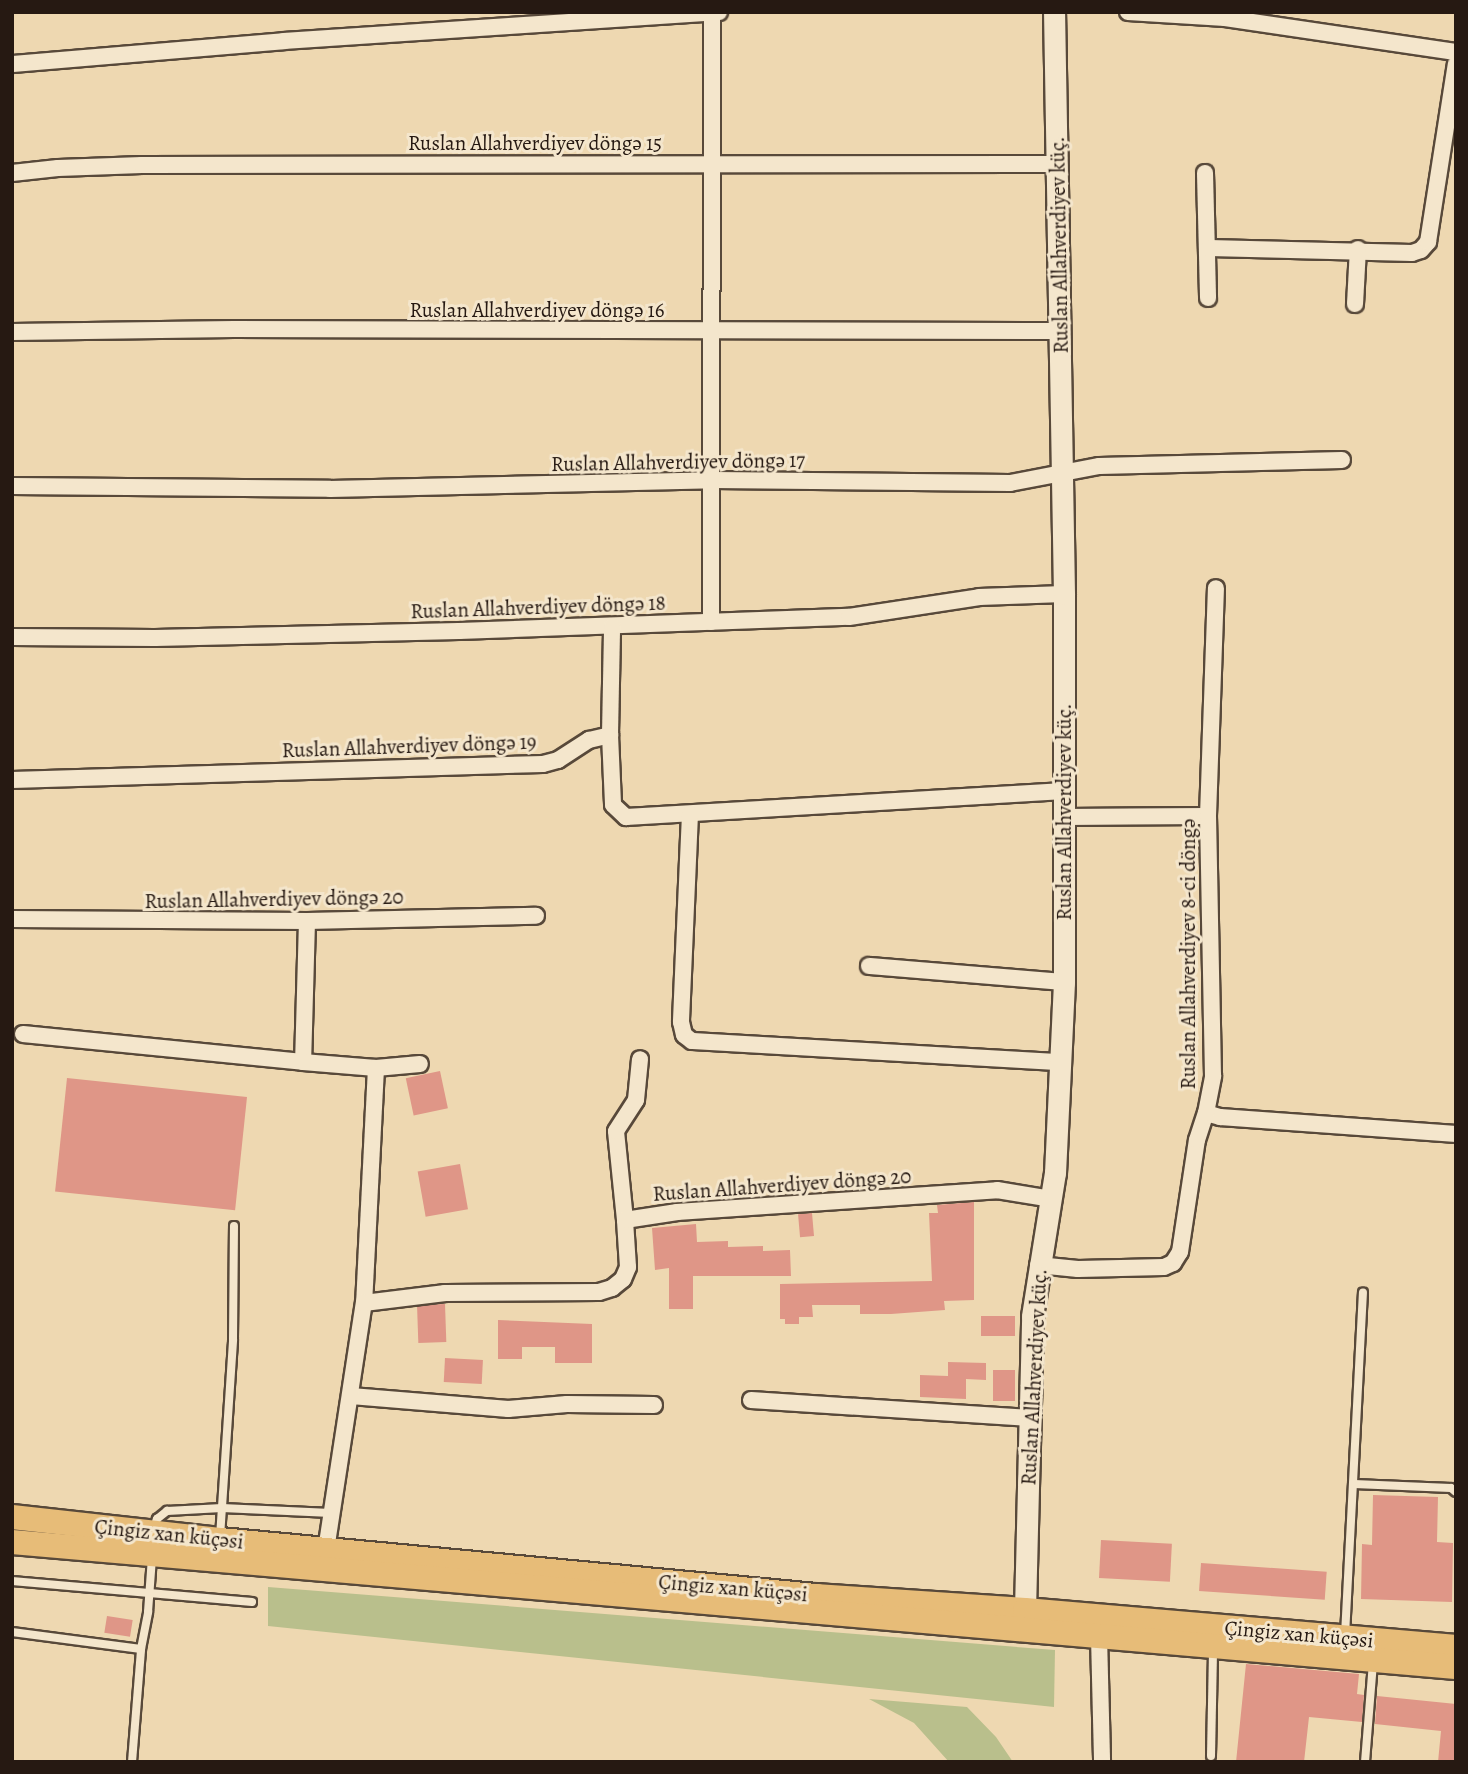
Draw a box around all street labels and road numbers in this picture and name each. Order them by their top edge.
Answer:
street label: Ruslan Allahverdiyev döngə 15 [408,130,662,156]
street label: Ruslan Allahverdiyev küç. [1045,136,1073,354]
street label: Ruslan Allahverdiyev döngə 16 [410,297,664,323]
street label: Ruslan Allahverdiyev döngə 17 [551,447,805,477]
street label: Ruslan Allahverdiyev döngə 18 [410,590,666,624]
street label: Ruslan Allahverdiyev küç. [1051,703,1077,921]
street label: Ruslan Allahverdiyev döngə 19 [281,729,537,763]
street label: Ruslan Allahverdiyev 8-ci döngə [1175,819,1201,1089]
street label: Ruslan Allahverdiyev döngə 20 [144,884,404,914]
street label: Ruslan Allahverdiyev döngə 20 [652,1163,912,1207]
street label: Ruslan Allahverdiyev küç. [1016,1268,1052,1486]
street label: Çingiz xan küçəsi [93,1514,245,1554]
street label: Çingiz xan küçəsi [657,1569,809,1607]
street label: Çingiz xan küçəsi [1223,1615,1375,1653]

